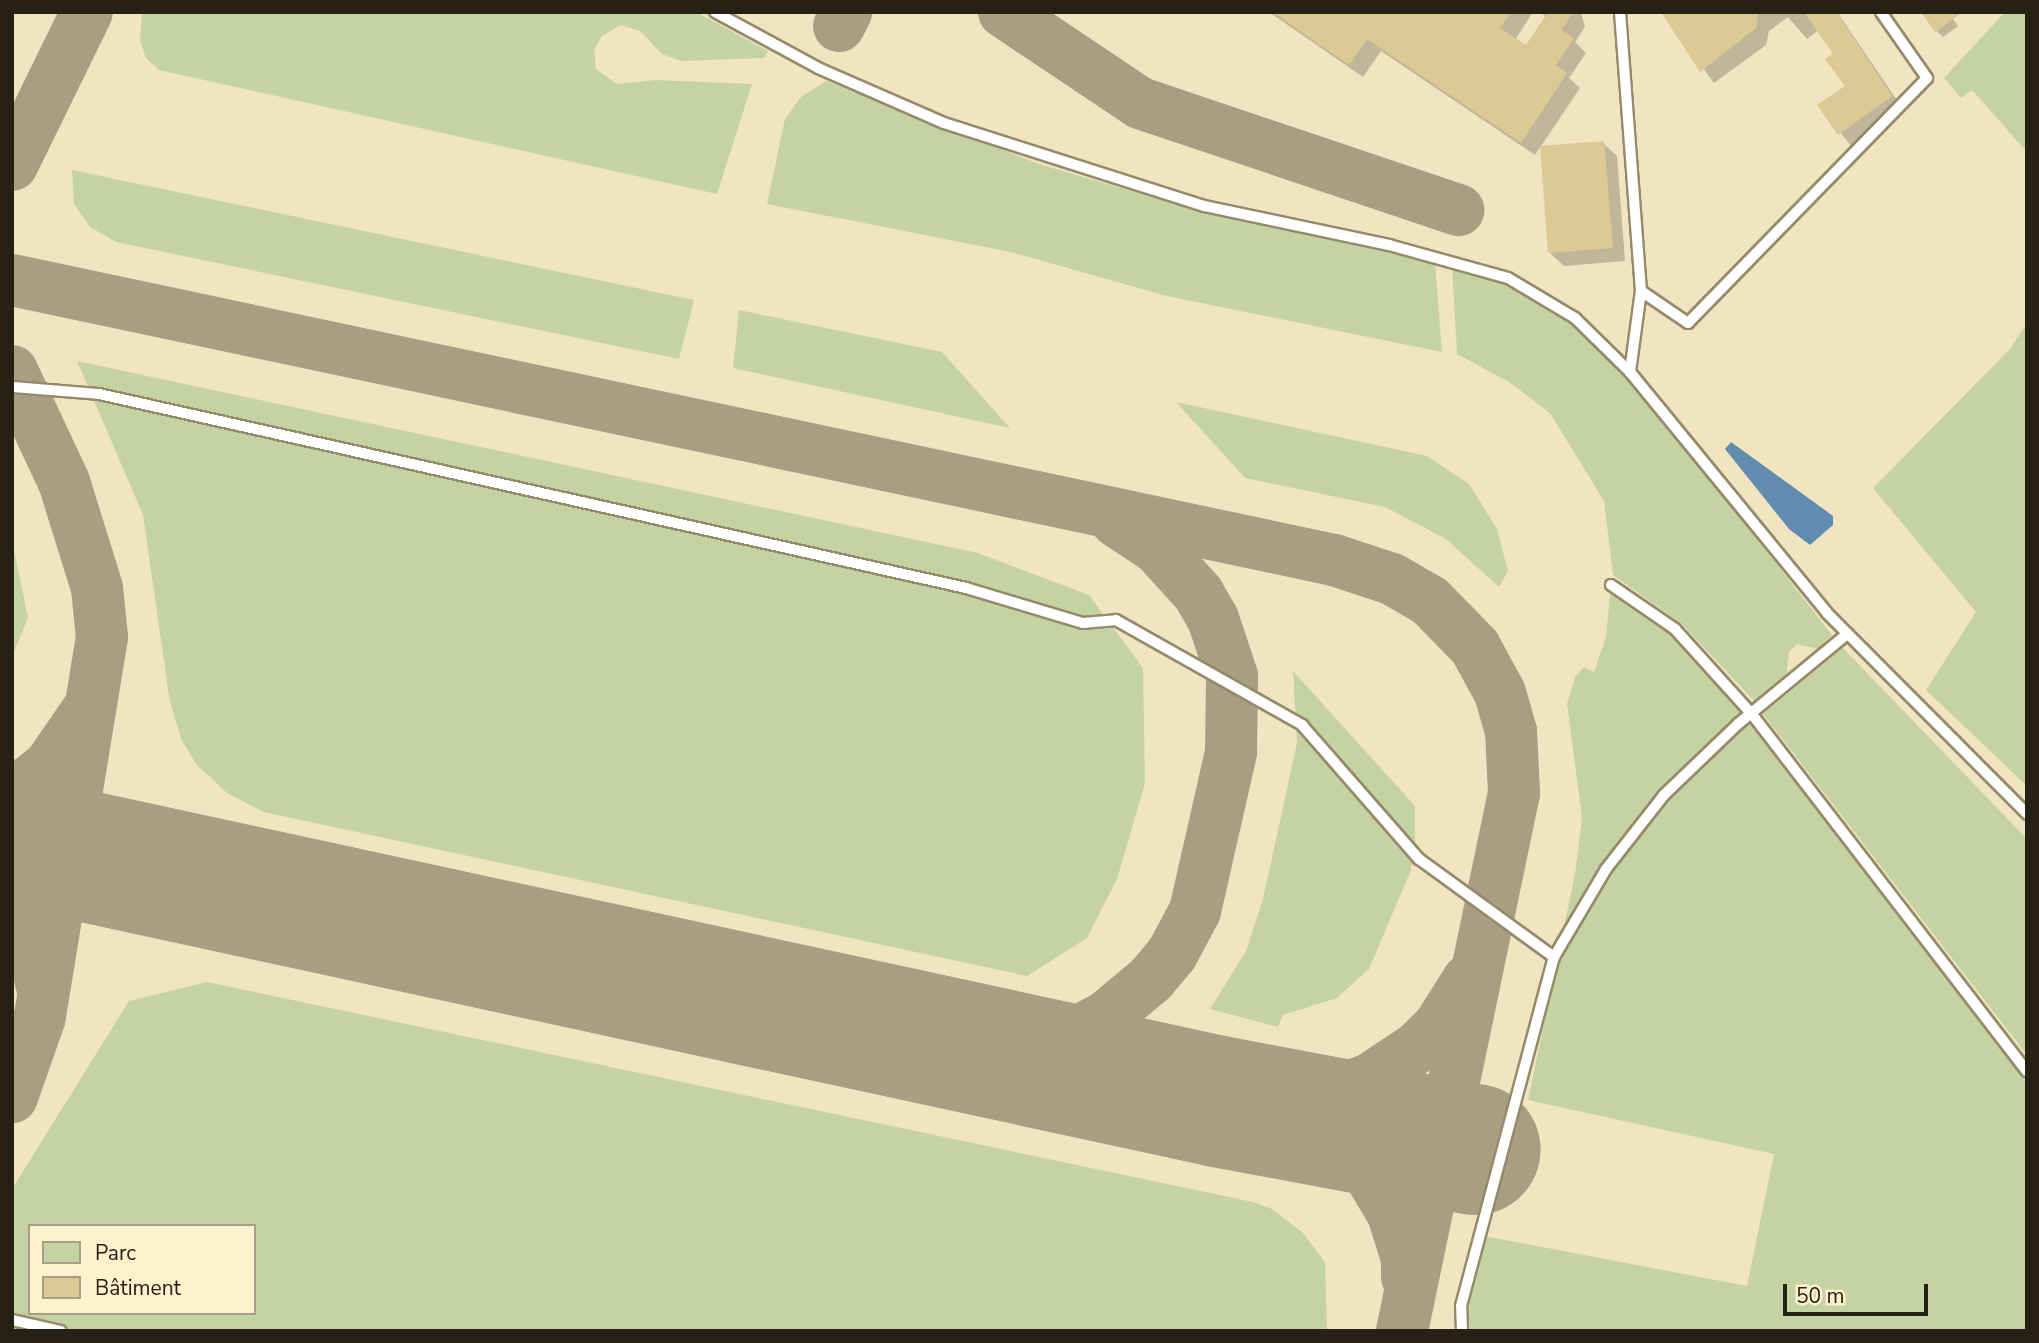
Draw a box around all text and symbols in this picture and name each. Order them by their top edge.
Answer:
legend [28,1224,256,1315]
text: Parc [95,1239,136,1267]
scale bar [1787,1270,1932,1314]
text: Bâtiment [95,1274,181,1302]
text: 50 m [1796,1282,1845,1310]

